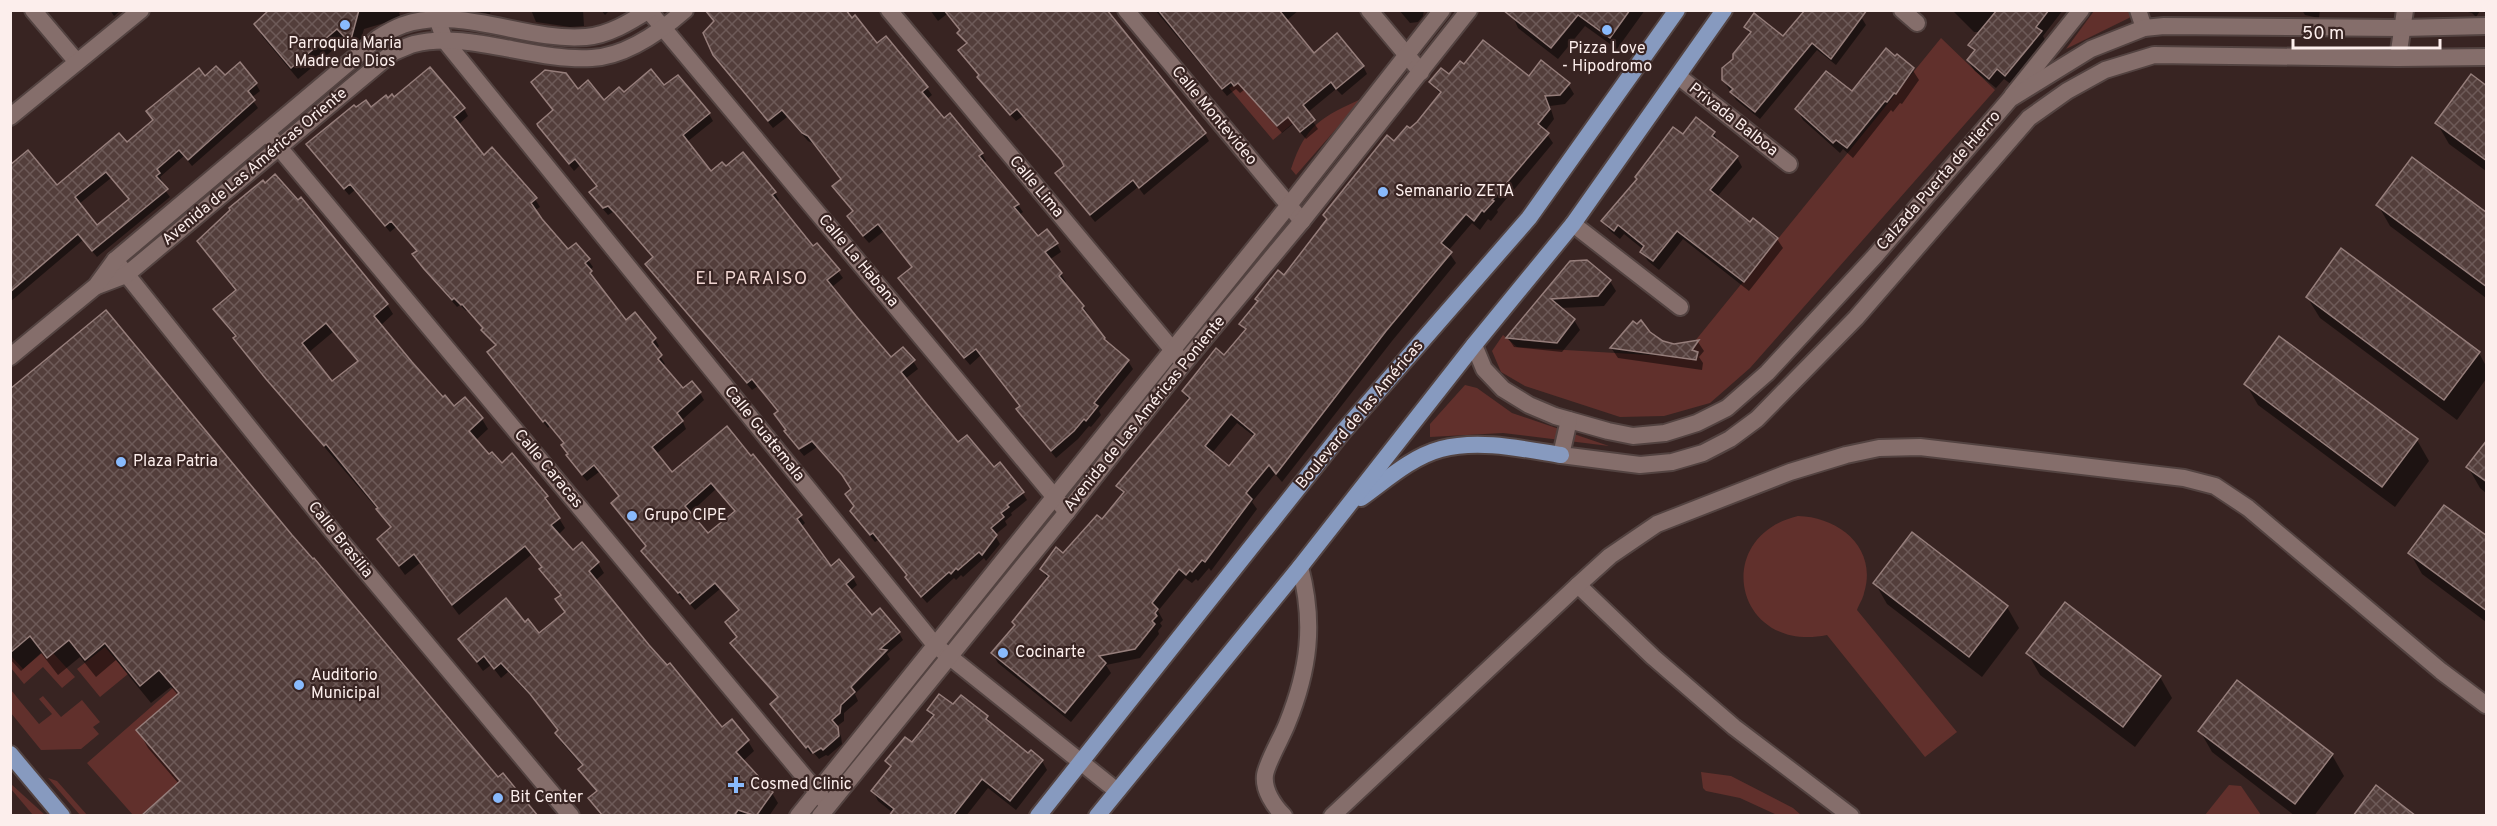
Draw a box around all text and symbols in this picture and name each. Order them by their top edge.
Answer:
scale bar [2293,12,2440,50]
marker: Parroquia Maria Madre de Dios [338,18,352,32]
marker: Pizza Love - Hipodromo [1600,23,1614,37]
text: 50 m [2302,23,2344,46]
place label: Parroquia Maria Madre de Dios [288,34,402,72]
place label: Pizza Love - Hipodromo [1562,39,1652,77]
street label: Calle Montevideo [1167,62,1261,170]
street label: Privada Balboa [1684,79,1782,161]
street label: Avenida de Las Américas Oriente [158,84,352,250]
street label: Calzada Puerta de Hierro [1873,107,2005,255]
street label: Calle Lima [1004,152,1068,222]
place label: Semanario ZETA [1395,182,1514,202]
marker: Semanario ZETA [1376,185,1390,199]
street label: Calle La Habana [813,210,903,312]
district label: EL PARAISO [695,268,809,291]
street label: Avenida de Las Américas Poniente [1060,312,1230,516]
street label: Boulevard de las Américas [1292,337,1428,493]
street label: Calle Guatemala [719,382,809,486]
street label: Calle Caracas [509,425,587,513]
place label: Plaza Patria [133,452,218,472]
marker: Plaza Patria [114,455,128,469]
street label: Calle Brasilia [303,498,377,582]
place label: Grupo CIPE [644,506,727,526]
marker: Grupo CIPE [625,509,639,523]
place label: Cocinarte [1015,643,1085,663]
marker: Cocinarte [996,646,1010,660]
place label: Auditorio Municipal [311,666,380,704]
marker: Auditorio Municipal [292,678,306,692]
place label: Cosmed Clinic [750,775,852,795]
marker: Cosmed Clinic [727,776,745,794]
place label: Bit Center [510,788,583,808]
marker: Bit Center [491,791,505,805]

